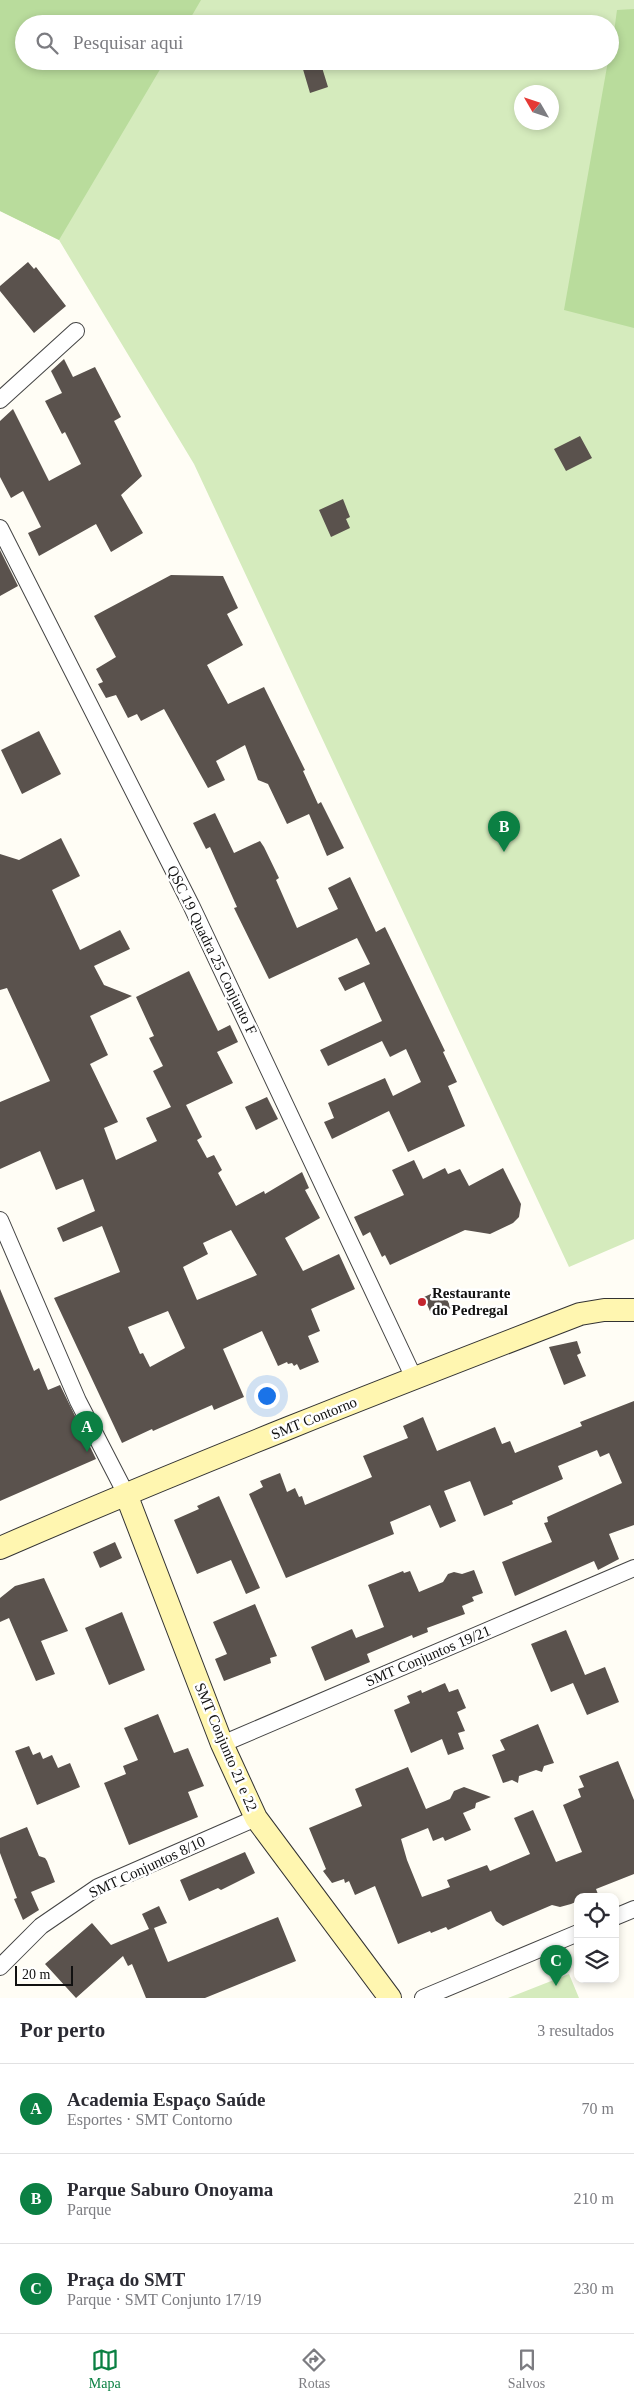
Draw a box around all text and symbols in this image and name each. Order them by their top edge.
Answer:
search box [15,15,619,70]
icon: search [33,29,61,57]
text: Pesquisar aqui [73,32,183,53]
north arrow [514,85,559,130]
pin: B [488,811,520,852]
street label: QSC 19 Quadra 25 Conjunto F [164,863,260,1037]
place label: Restaurante do Pedregal [432,1285,511,1318]
marker: Restaurante do Pedregal [416,1296,428,1308]
your location [254,1383,280,1409]
street label: SMT Contorno [269,1394,359,1442]
pin: A [71,1411,103,1452]
street label: SMT Conjuntos 19/21 [363,1622,493,1690]
street label: SMT Conjunto 21 e 22 [192,1680,260,1814]
street label: SMT Conjuntos 8/10 [86,1833,208,1901]
map controls [574,1893,619,1983]
button: locate [574,1893,619,1938]
button: layers [574,1938,619,1983]
pin: C [540,1945,572,1986]
scale bar [15,1963,72,1986]
text: 20 m [22,1967,50,1982]
text: Por perto [20,2018,105,2042]
text: 3 resultados [537,2022,614,2039]
text: Academia Espaço Saúde [67,2089,265,2110]
text: A [30,2100,42,2117]
text: 70 m [582,2100,614,2117]
text: Esportes · SMT Contorno [67,2111,232,2128]
text: Parque Saburo Onoyama [67,2179,273,2200]
text: B [31,2190,41,2207]
text: 210 m [574,2190,614,2207]
text: Parque [67,2201,111,2218]
text: Praça do SMT [67,2269,185,2290]
text: C [30,2280,42,2297]
text: 230 m [574,2280,614,2297]
text: Parque · SMT Conjunto 17/19 [67,2291,261,2308]
tab: Mapa [89,2346,121,2392]
tab: Rotas [298,2346,330,2392]
tab: Salvos [508,2346,545,2392]

